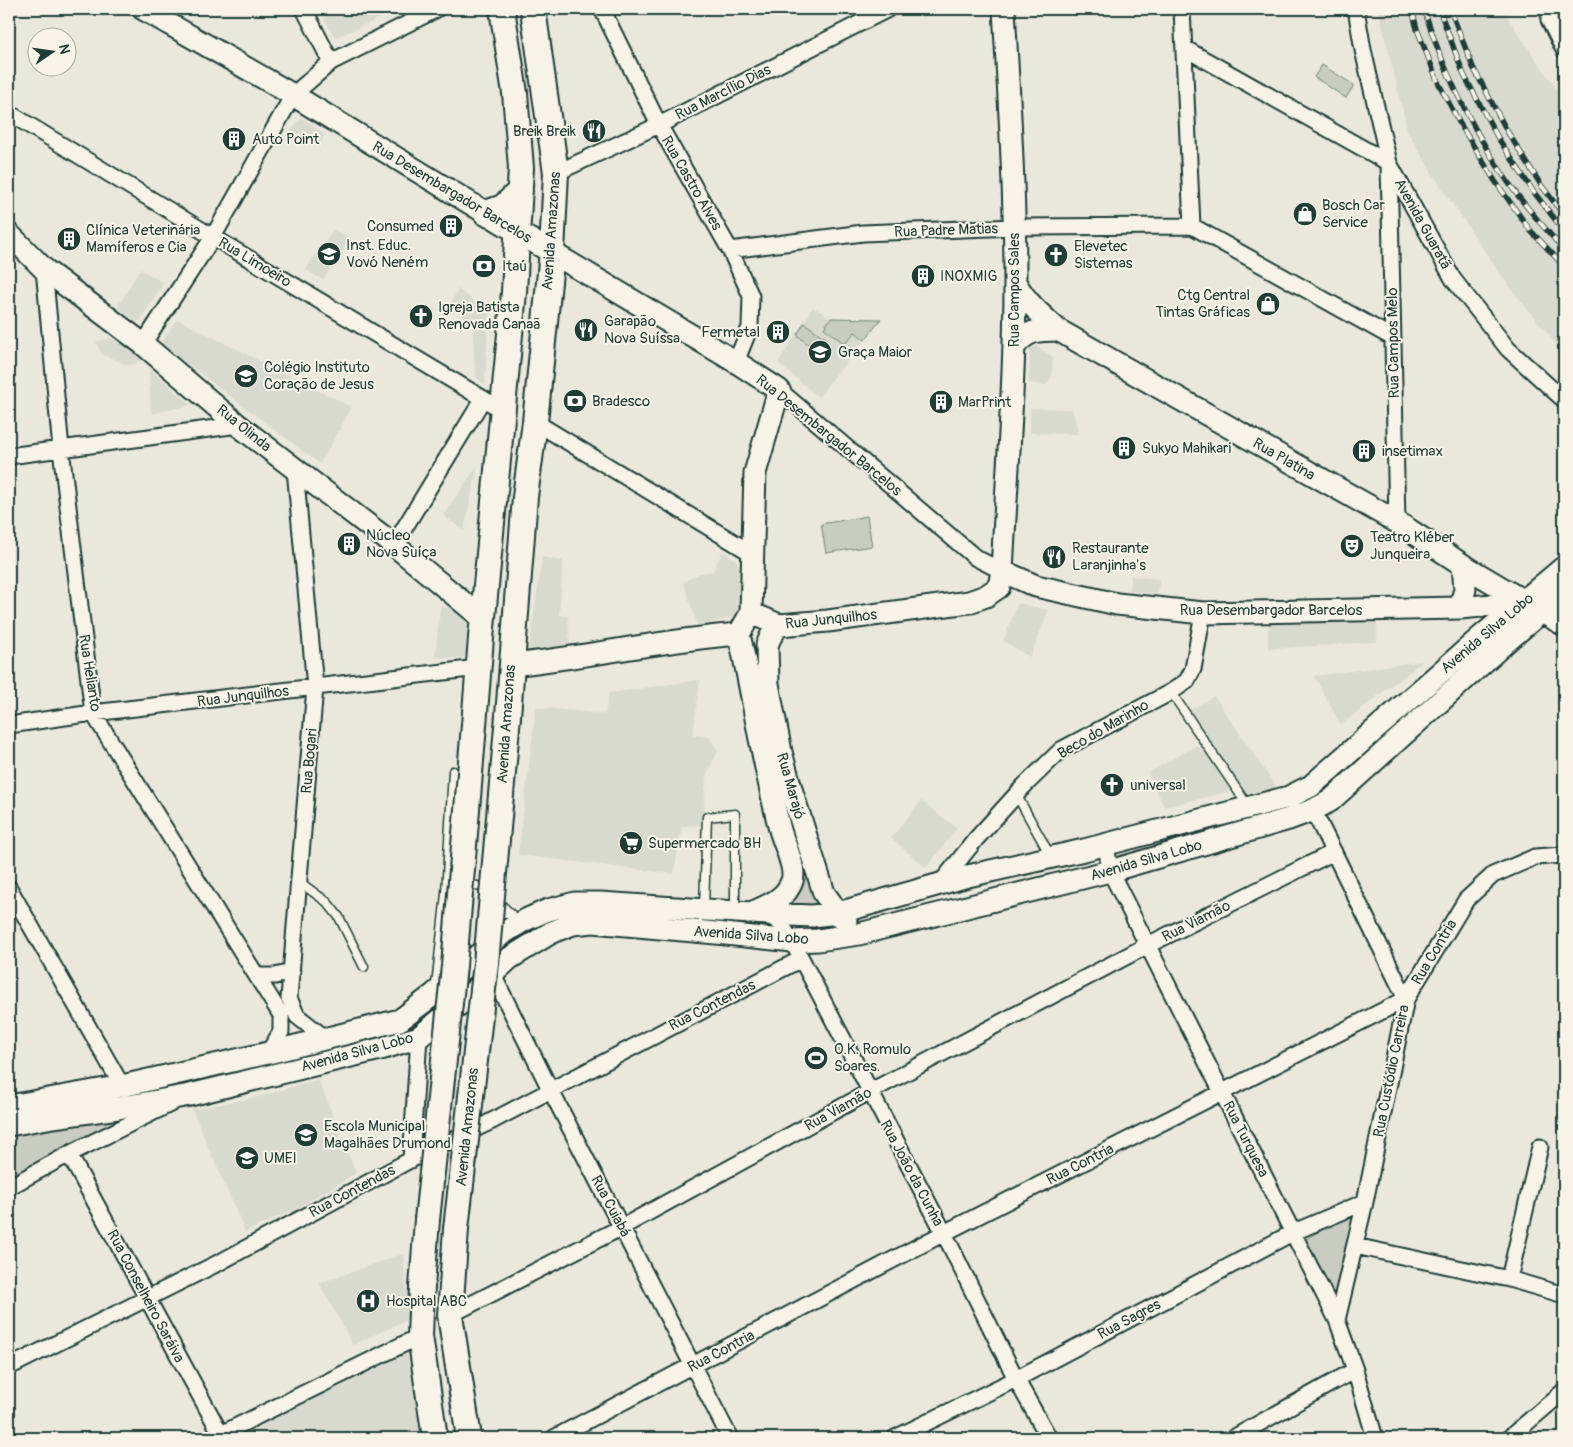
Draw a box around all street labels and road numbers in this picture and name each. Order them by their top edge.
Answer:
street label: Rua Marcílio Dias [672,60,774,125]
street label: Rua Castro Alves [657,133,726,234]
street label: Rua Desembargador Barcelos [369,137,535,248]
street label: Avenida Amazonas [538,171,565,291]
street label: Avenida Guaratã [1390,175,1455,273]
street label: Rua Padre Matias [894,219,999,242]
street label: Rua Campos Sales [1005,232,1024,347]
street label: Rua Limoeiro [215,233,295,292]
street label: Rua Campos Melo [1383,287,1404,399]
street label: Rua Desembargador Barcelos [752,371,906,500]
street label: Rua Olinda [212,401,275,456]
street label: Rua Platina [1249,434,1318,485]
street label: Avenida Silva Lobo [1437,589,1538,678]
street label: Rua Desembargador Barcelos [1180,601,1363,620]
street label: Rua Junquilhos [784,605,878,634]
street label: Rua Helianto [74,633,105,713]
street label: Avenida Amazonas [493,664,520,784]
street label: Rua Junquilhos [196,681,290,712]
street label: Beco do Marinho [1054,696,1152,763]
street label: Rua Bogari [297,727,322,795]
street label: Rua Marajó [772,751,809,822]
street label: Avenida Silva Lobo [1088,835,1204,886]
street label: Rua Viamão [1159,896,1234,947]
street label: Rua Contria [1407,916,1461,988]
street label: Avenida Silva Lobo [693,922,809,949]
street label: Rua Contendas [666,975,759,1035]
street label: Rua Custódio Carreira [1369,1003,1414,1139]
street label: Avenida Silva Lobo [299,1028,415,1077]
street label: Avenida Amazonas [452,1067,483,1187]
street label: Rua Viamão [801,1083,875,1136]
street label: Rua Turquesa [1218,1098,1273,1180]
street label: Rua João da Cunha [876,1117,948,1230]
street label: Rua Contria [1043,1139,1117,1189]
street label: Rua Contendas [306,1161,399,1222]
street label: Rua Cuiabá [586,1172,635,1240]
street label: Rua Conselheiro Saráiva [102,1226,189,1366]
street label: Rua Sagres [1094,1295,1164,1344]
street label: Rua Contria [685,1326,758,1377]

